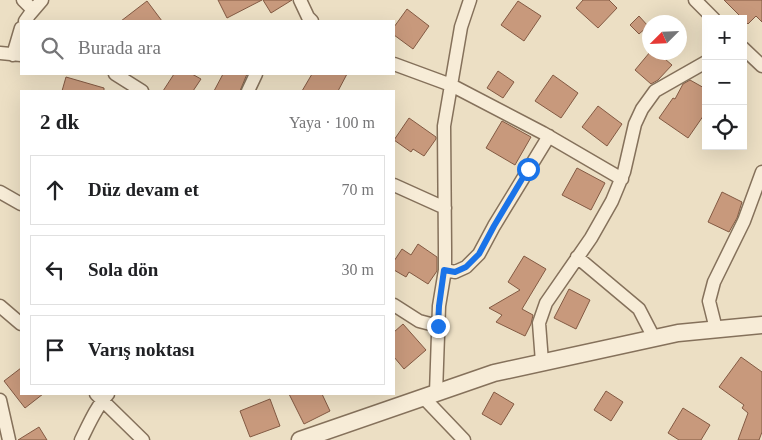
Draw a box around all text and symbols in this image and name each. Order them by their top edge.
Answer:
north arrow [642,15,687,60]
map controls [702,15,747,150]
button: + [702,15,747,60]
search box [20,20,395,75]
icon: search [38,34,66,62]
text: Burada ara [78,37,161,58]
button: − [702,60,747,105]
button: locate [702,105,747,150]
text: 2 dk [40,110,79,134]
text: Yaya · 100 m [289,114,375,131]
route start [517,158,540,181]
icon: ahead [41,176,69,204]
text: Düz devam et [88,179,199,200]
text: 70 m [342,181,374,198]
icon: left [41,256,69,284]
text: Sola dön [88,259,158,280]
text: 30 m [342,261,374,278]
route end [427,315,450,338]
icon: arrive [41,336,69,364]
text: Varış noktası [88,339,194,360]

